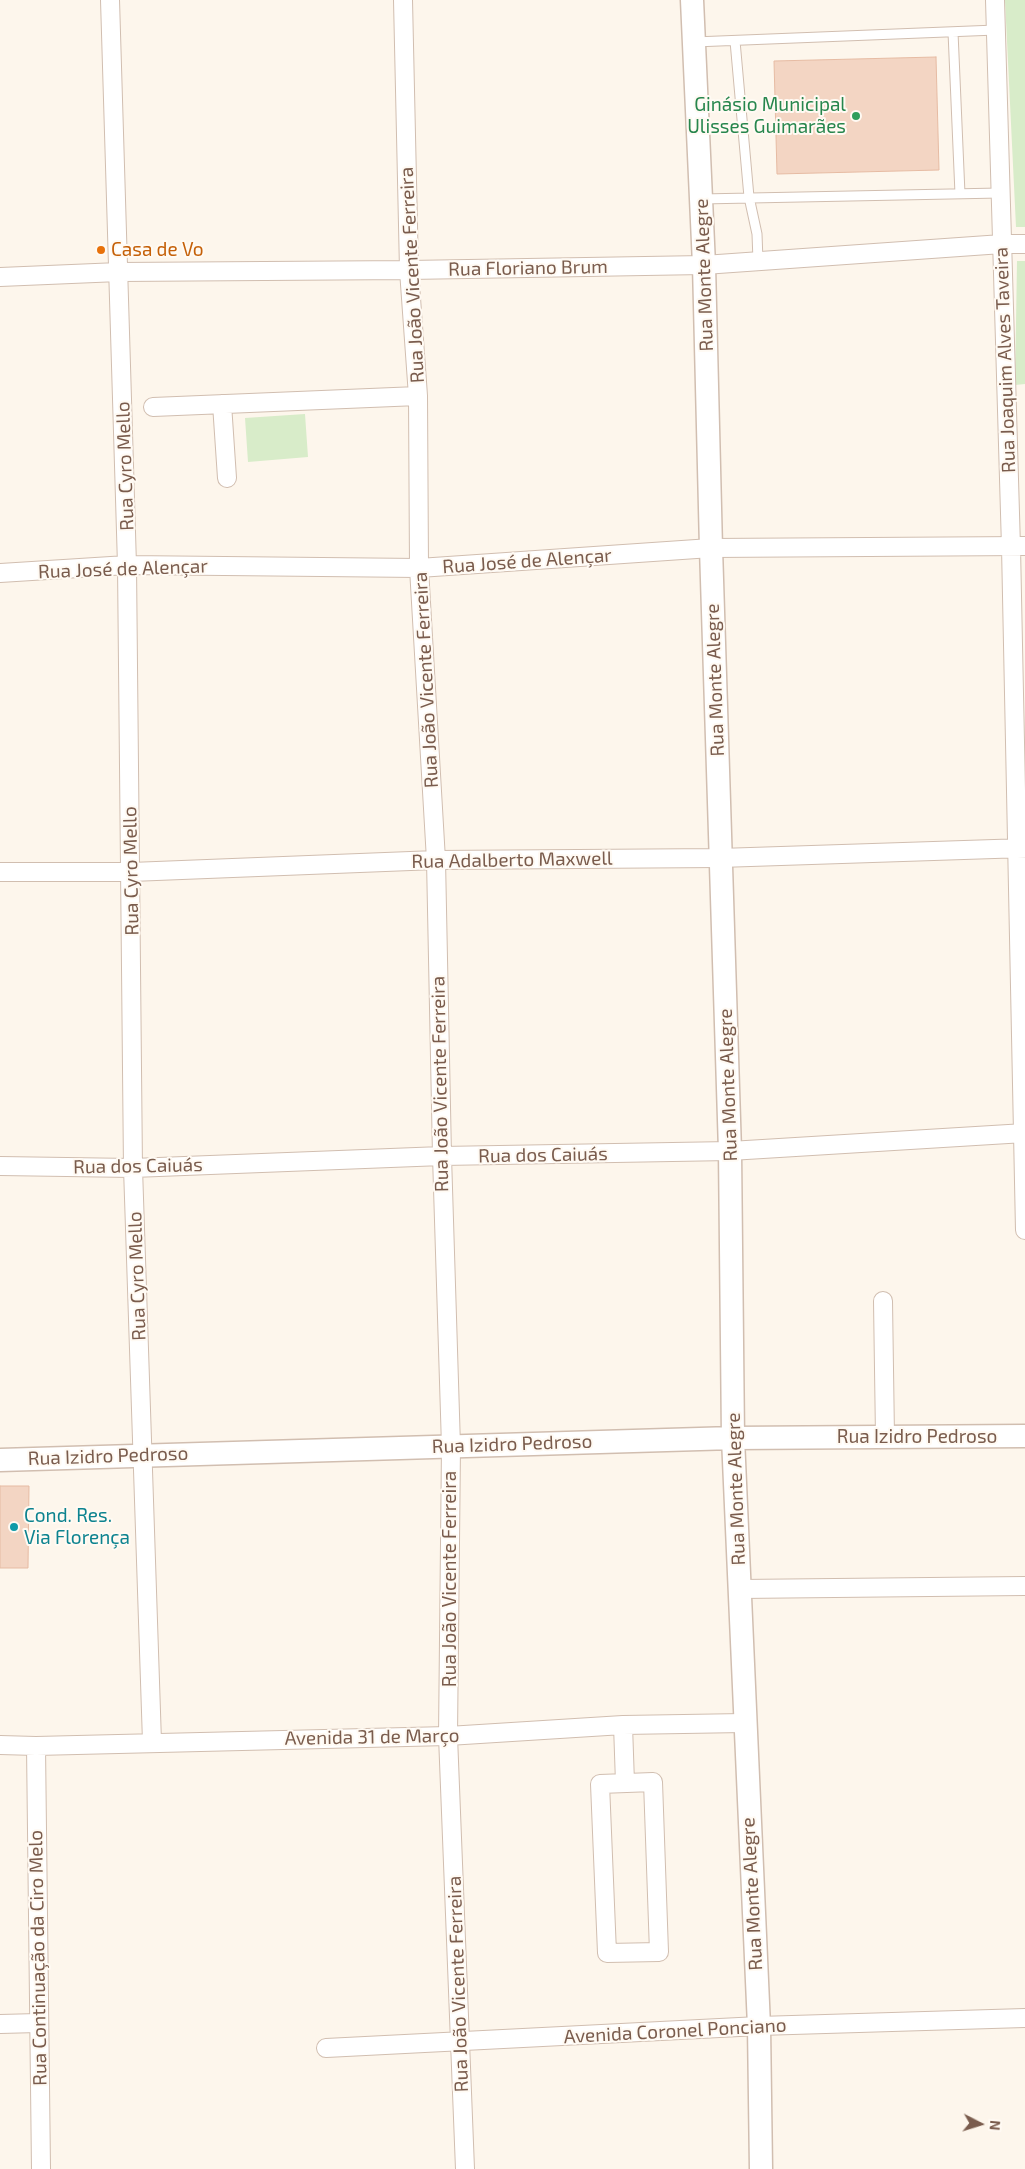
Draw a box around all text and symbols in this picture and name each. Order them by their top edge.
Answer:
place label: Ginásio Municipal Ulisses Guimarães [687,94,846,138]
marker: Ginásio Municipal Ulisses Guimarães [850,110,862,122]
street label: Rua João Vicente Ferreira [395,166,429,384]
street label: Rua Monte Alegre [690,198,718,352]
place label: Casa de Vo [111,239,204,261]
marker: Casa de Vo [95,244,107,256]
street label: Rua Joaquim Alves Taveira [990,247,1020,473]
street label: Rua Floriano Brum [448,255,608,281]
street label: Rua Cyro Mello [111,401,139,531]
street label: Rua José de Alençar [441,544,613,578]
street label: Rua José de Alençar [38,555,208,583]
street label: Rua João Vicente Ferreira [409,571,443,789]
street label: Rua Monte Alegre [701,603,729,757]
street label: Rua Cyro Mello [118,806,144,936]
street label: Rua Adalberto Maxwell [411,847,613,873]
street label: Rua João Vicente Ferreira [427,976,453,1192]
street label: Rua Monte Alegre [714,1008,742,1162]
street label: Rua dos Caiuás [478,1142,608,1168]
street label: Rua dos Caiuás [73,1153,203,1179]
street label: Rua Cyro Mello [123,1211,151,1341]
street label: Rua Monte Alegre [722,1412,750,1566]
street label: Rua Izidro Pedroso [837,1426,997,1448]
street label: Rua Izidro Pedroso [431,1430,593,1458]
street label: Rua Izidro Pedroso [27,1442,189,1470]
street label: Rua João Vicente Ferreira [439,1471,461,1687]
place label: Cond. Res. Via Florença [24,1505,130,1549]
marker: Cond. Res. Via Florença [8,1521,20,1533]
street label: Avenida 31 de Março [284,1724,460,1750]
street label: Rua Monte Alegre [737,1817,767,1971]
street label: Rua Continuação da Ciro Melo [24,1830,52,2086]
street label: Rua João Vicente Ferreira [443,1875,473,2093]
street label: Avenida Coronel Ponciano [563,2014,787,2048]
north arrow [955,2099,1005,2149]
text: N [987,2120,1004,2131]

